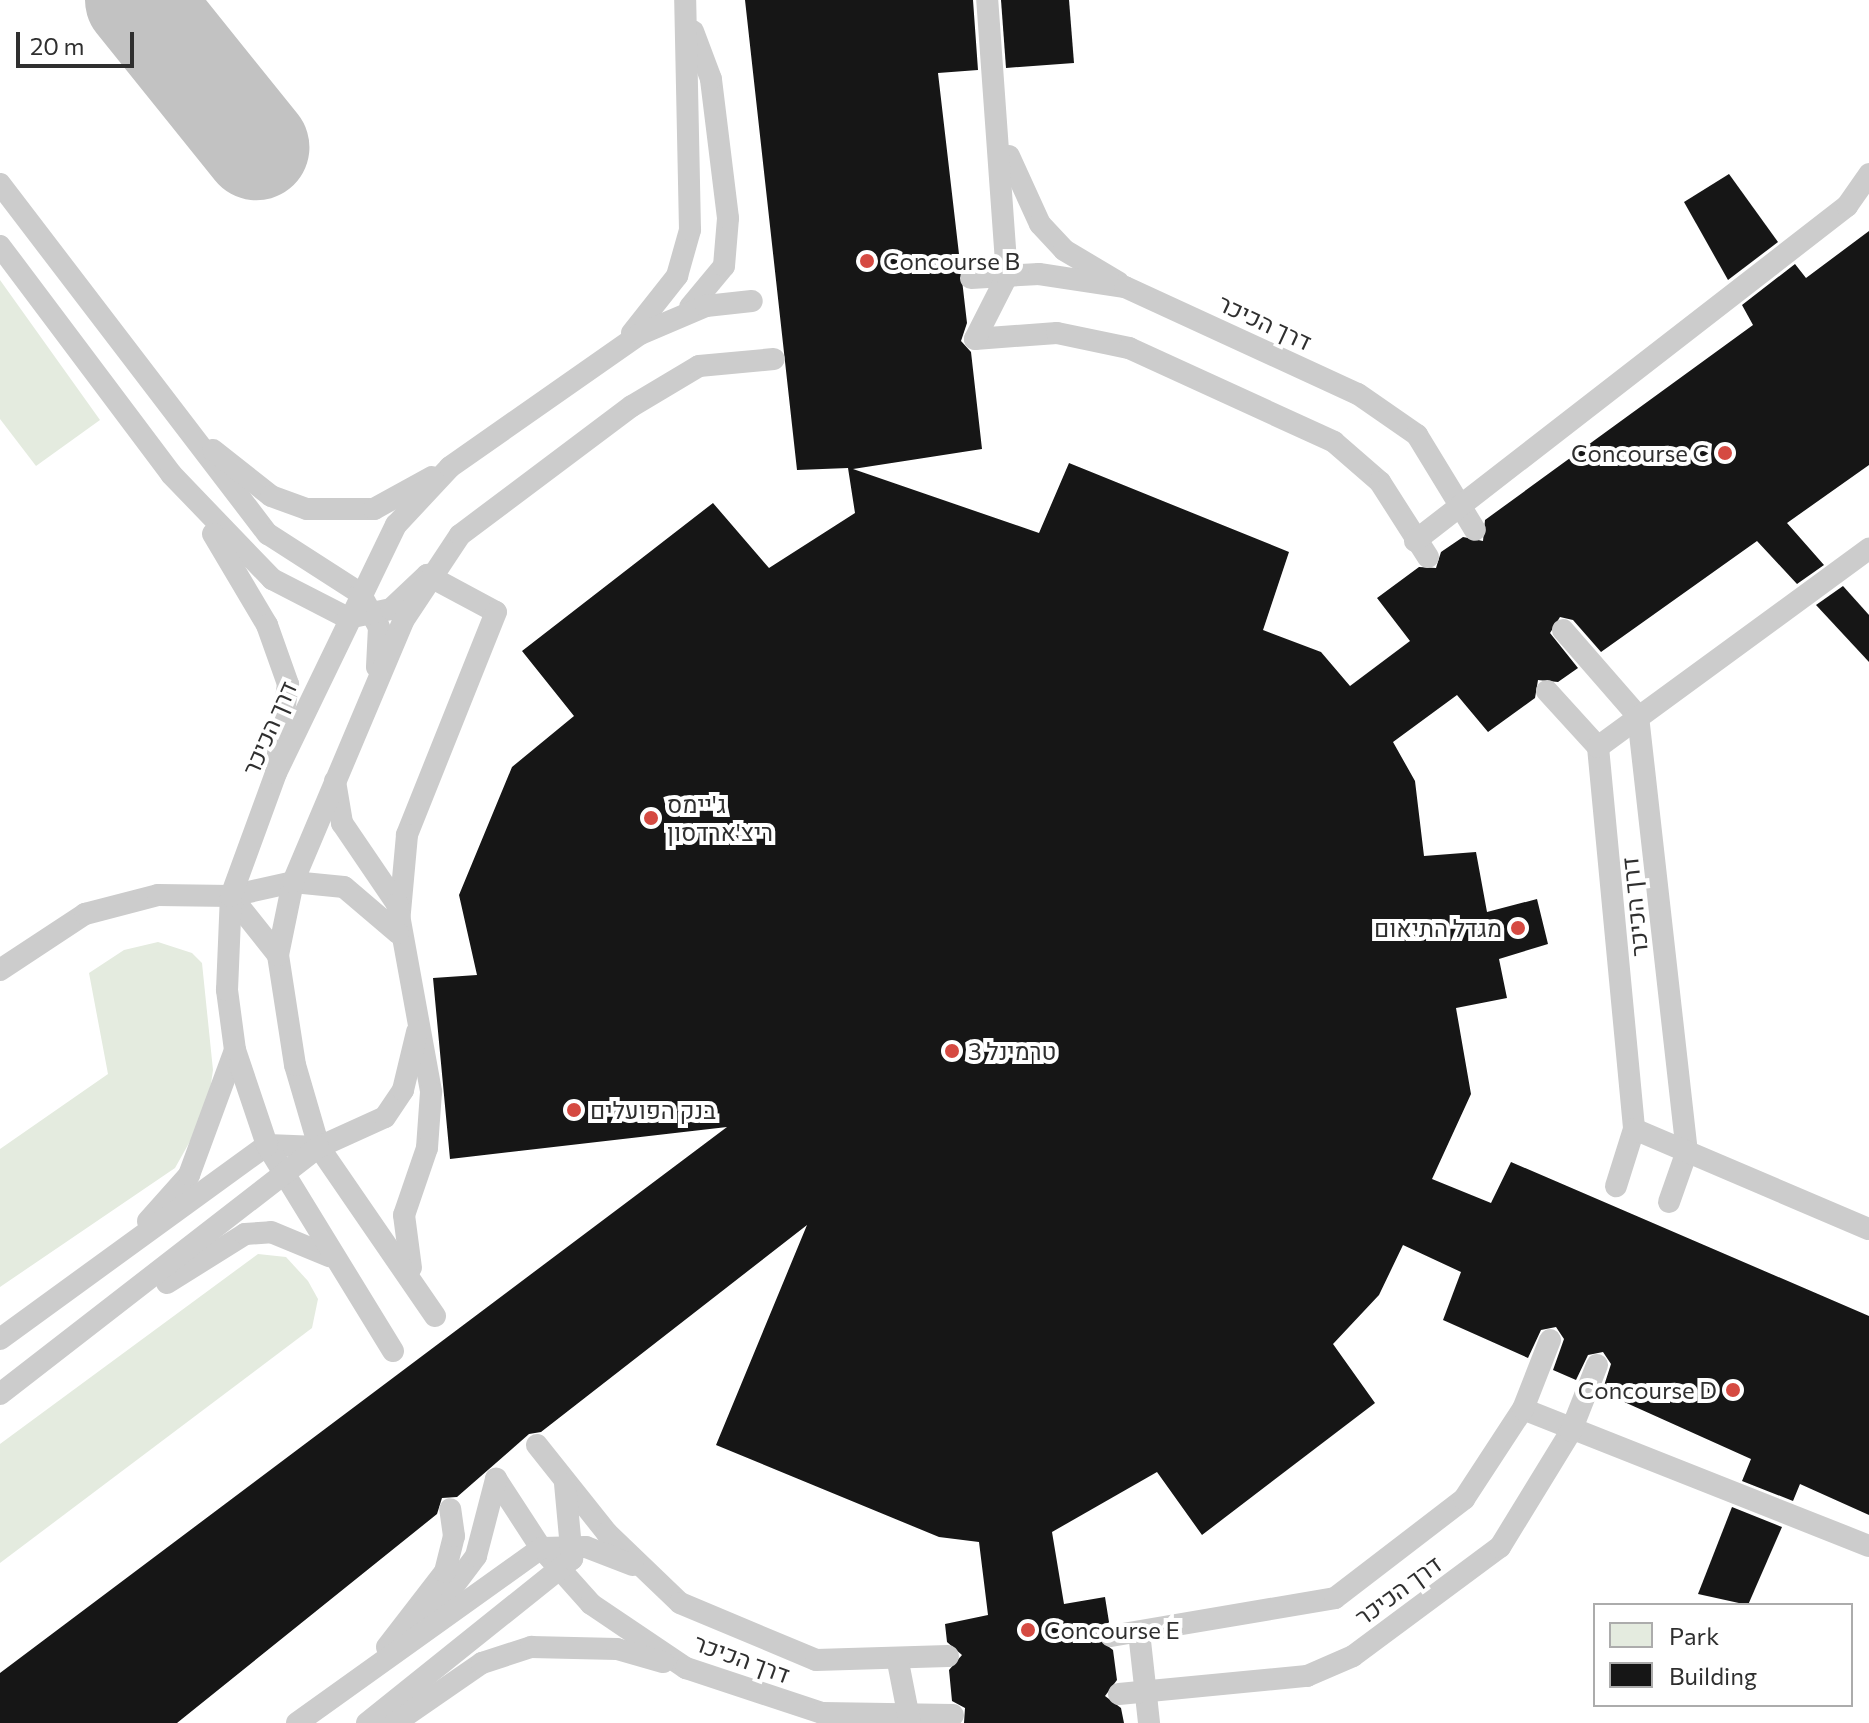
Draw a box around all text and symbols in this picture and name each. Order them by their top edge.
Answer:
scale bar [20,16,138,66]
text: 20 m [30,31,84,60]
place label: Concourse B [883,247,1020,275]
marker: Concourse B [858,252,876,270]
street label: דרך הכיכר [1214,288,1316,356]
place label: Concourse C [1571,439,1709,467]
marker: Concourse C [1716,444,1734,462]
street label: דרך הכיכר [236,677,302,779]
place label: ג'יימס ריצ'ארדסון [667,790,773,846]
marker: ג'יימס ריצ'ארדסון [642,809,660,827]
street label: דרך הכיכר [1614,856,1654,958]
place label: מגדל התיאום [1374,914,1502,942]
marker: מגדל התיאום [1509,919,1527,937]
place label: טרמינל 3 [968,1037,1056,1065]
marker: טרמינל 3 [943,1042,961,1060]
place label: בנק הפועלים [590,1096,716,1124]
marker: בנק הפועלים [565,1101,583,1119]
place label: Concourse D [1578,1376,1717,1404]
marker: Concourse D [1724,1381,1742,1399]
street label: דרך הכיכר [1349,1549,1447,1631]
legend [1593,1603,1853,1707]
place label: Concourse E [1044,1616,1180,1644]
marker: Concourse E [1019,1621,1037,1639]
text: Park [1669,1621,1719,1650]
street label: דרך הכיכר [690,1627,794,1689]
text: Building [1669,1661,1757,1690]

